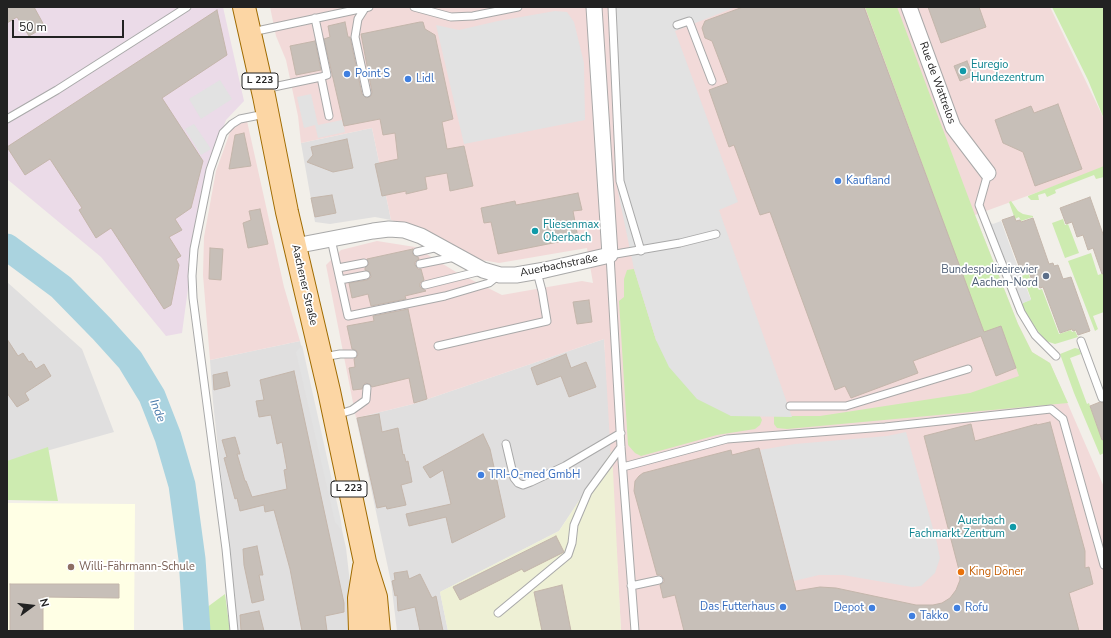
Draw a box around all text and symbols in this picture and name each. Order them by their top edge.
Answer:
scale bar [14,12,126,38]
text: 50 m [19,19,47,35]
street label: Rue de Wattrelos [916,40,958,126]
place label: Euregio Hundezentrum [971,58,1044,84]
marker: Euregio Hundezentrum [958,66,968,76]
place label: Point S [355,67,390,81]
marker: Point S [342,69,352,79]
place label: Lidl [416,72,434,86]
road number: L 223 [242,73,278,89]
marker: Lidl [403,74,413,84]
place label: Kaufland [846,174,890,188]
marker: Kaufland [833,176,843,186]
place label: Fliesenmax Oberbach [543,218,599,244]
marker: Fliesenmax Oberbach [530,226,540,236]
street label: Aachener Straße [288,243,320,327]
street label: Auerbachstraße [519,252,599,280]
place label: Bundespolizeirevier Aachen-Nord [941,263,1038,289]
marker: Bundespolizeirevier Aachen-Nord [1041,271,1051,281]
water label: Inde [146,398,168,424]
place label: TRI-O-med GmbH [489,468,580,482]
marker: TRI-O-med GmbH [476,470,486,480]
road number: L 223 [331,481,367,497]
place label: Auerbach Fachmarkt Zentrum [909,514,1005,540]
marker: Auerbach Fachmarkt Zentrum [1008,522,1018,532]
place label: Willi-Fährmann-Schule [79,560,195,574]
marker: Willi-Fährmann-Schule [66,562,76,572]
place label: King Döner [969,565,1024,579]
marker: King Döner [956,567,966,577]
north arrow [12,586,52,626]
text: N [36,597,52,609]
place label: Das Futterhaus [700,600,775,614]
place label: Depot [834,601,864,615]
place label: Rofu [965,601,988,615]
marker: Das Futterhaus [778,602,788,612]
marker: Depot [867,603,877,613]
marker: Rofu [952,603,962,613]
place label: Takko [920,609,949,623]
marker: Takko [907,611,917,621]

